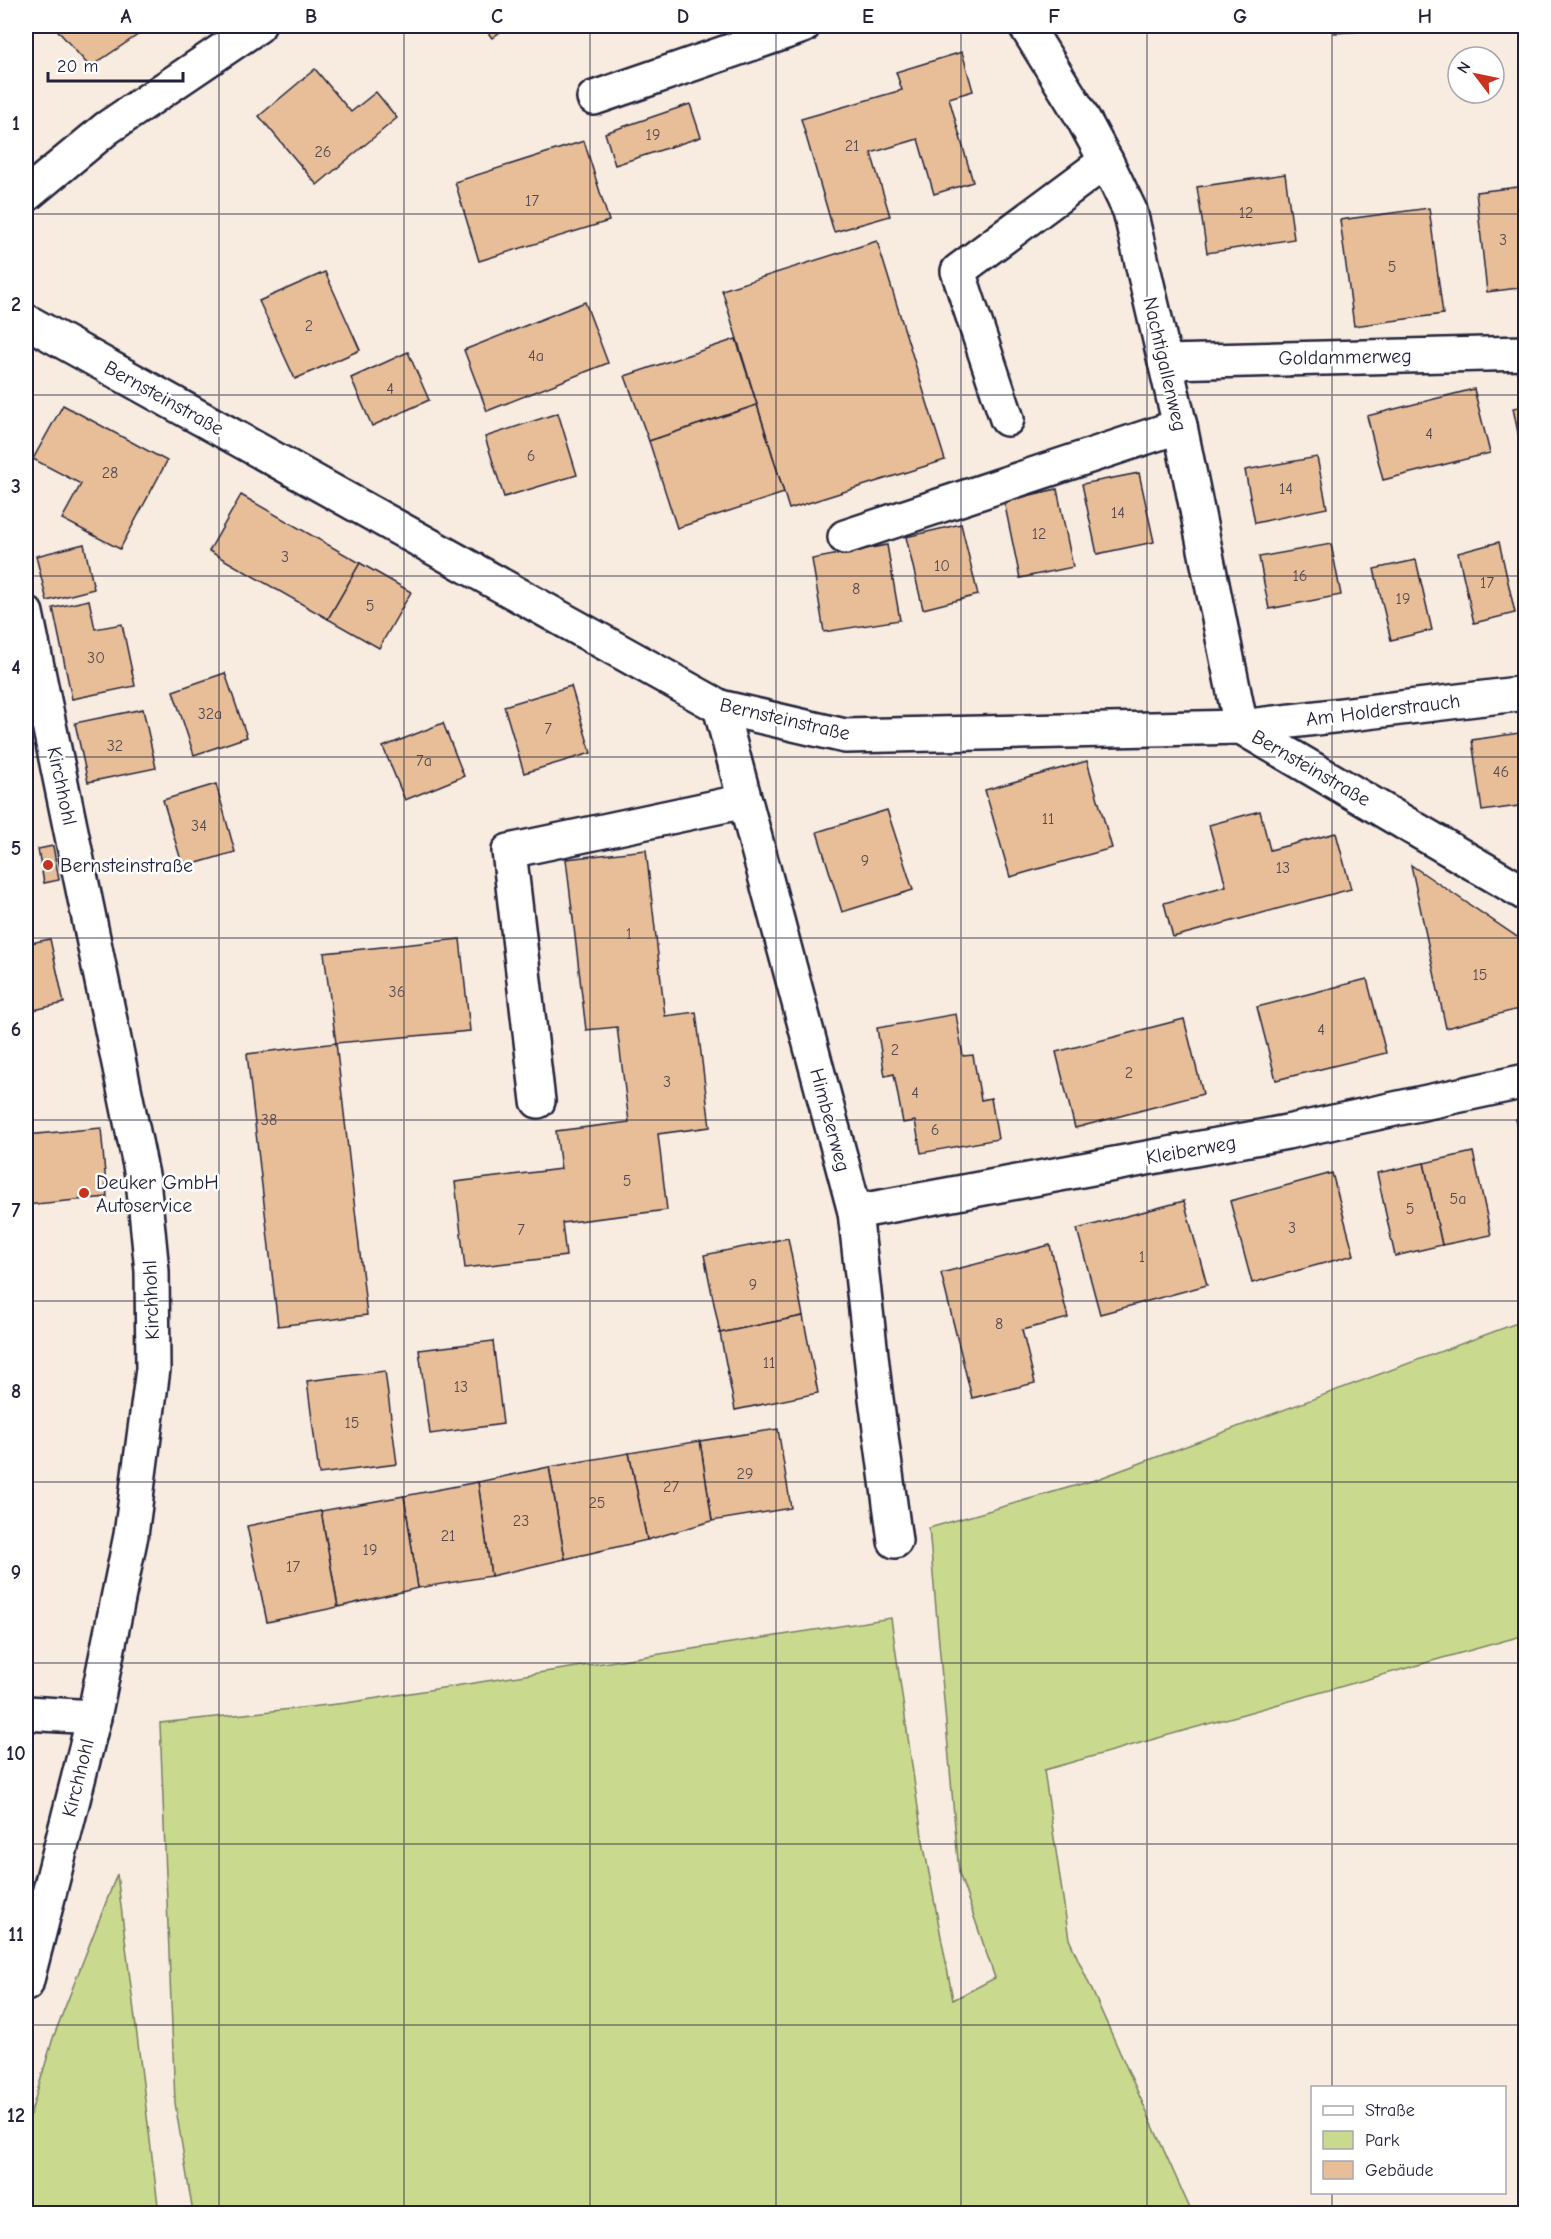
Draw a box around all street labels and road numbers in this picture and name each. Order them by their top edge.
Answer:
street label: Nachtigallenweg [1138,295,1192,433]
street label: Goldammerweg [1278,344,1412,370]
street label: Bernsteinstraße [100,356,228,440]
street label: Am Holderstrauch [1305,689,1461,731]
street label: Bernsteinstraße [718,693,852,745]
street label: Bernsteinstraße [1248,725,1374,811]
street label: Kirchhohl [42,745,82,827]
street label: Himbeerweg [805,1066,855,1174]
street label: Kleiberweg [1144,1131,1238,1169]
street label: Kirchhohl [138,1260,164,1340]
street label: Kirchhohl [57,1736,99,1820]

